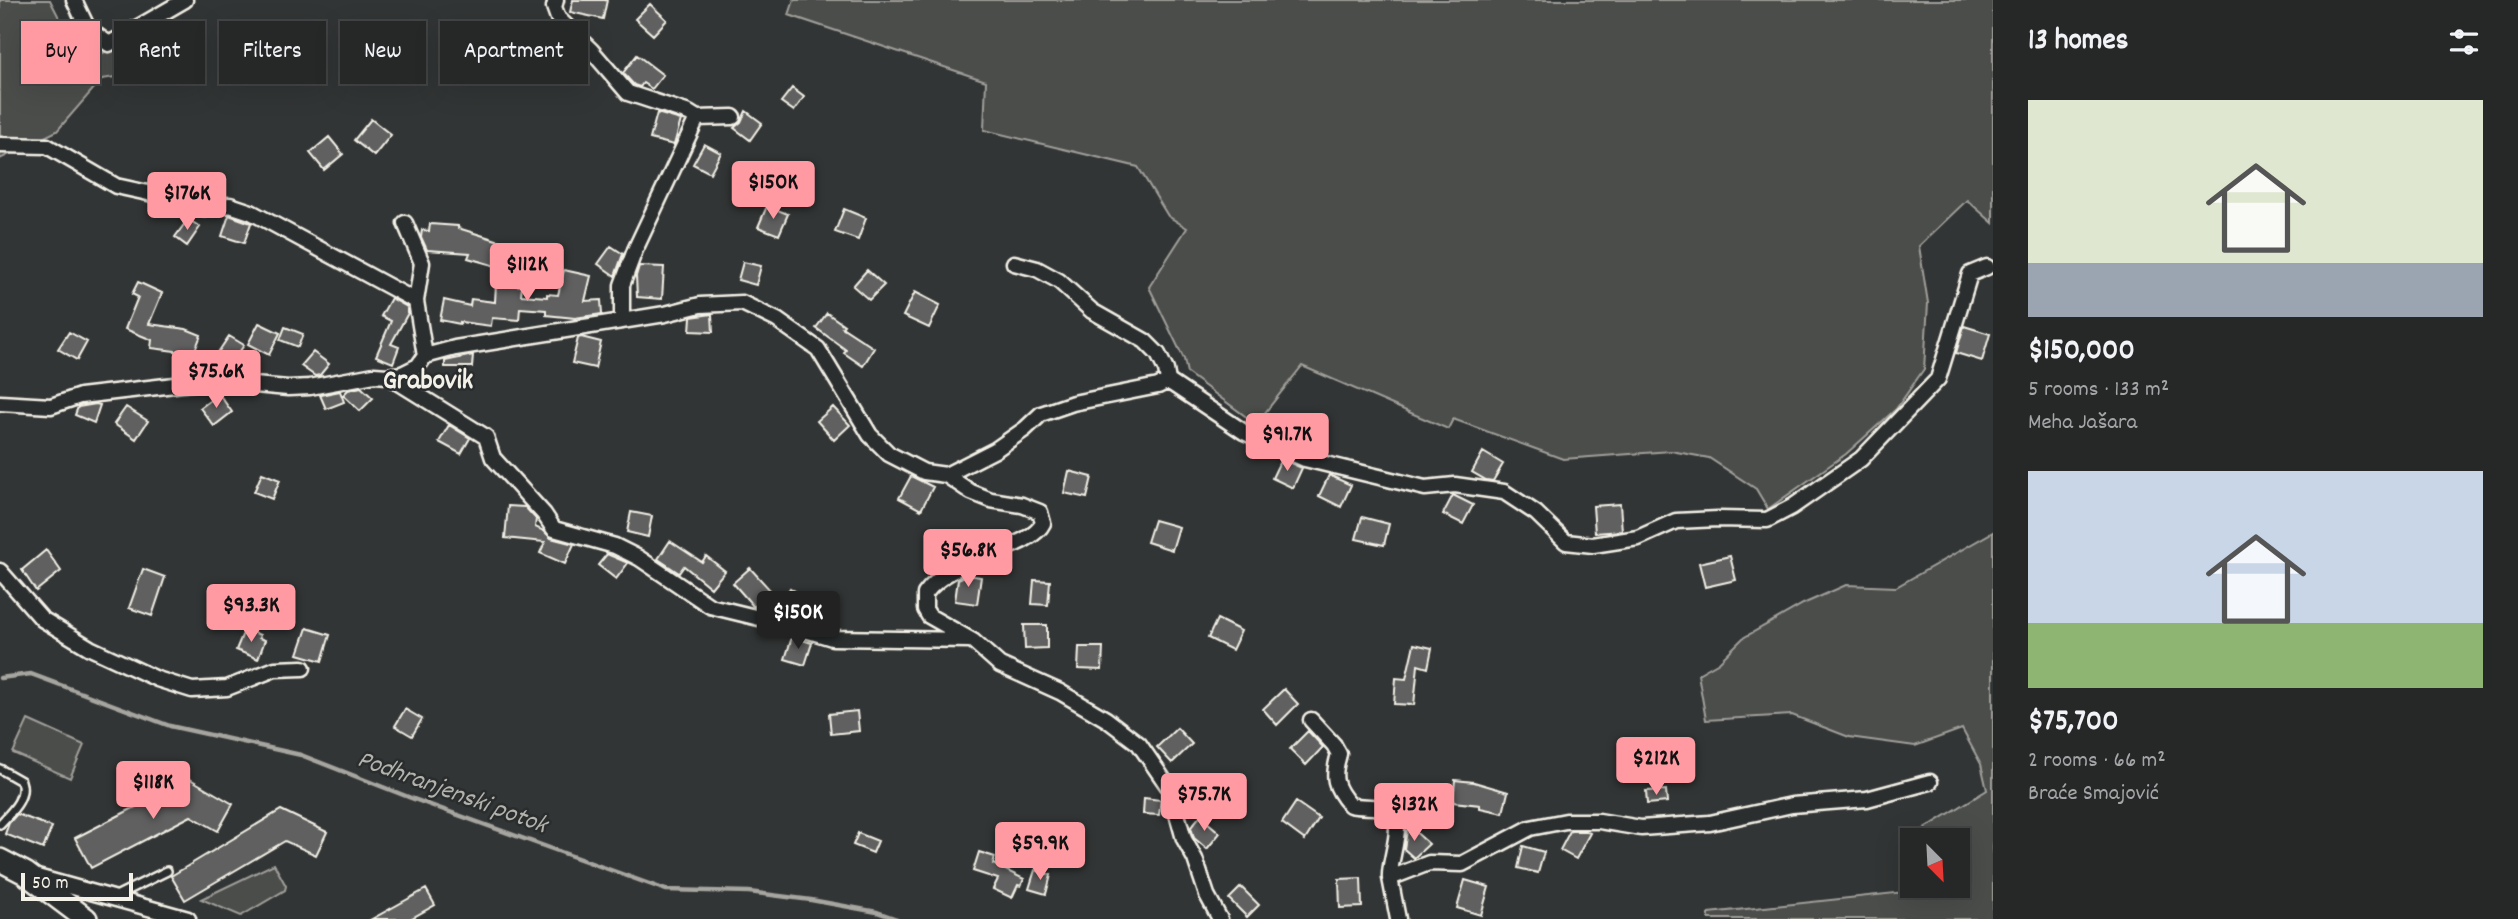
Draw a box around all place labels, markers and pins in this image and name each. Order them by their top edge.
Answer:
pin: $150K [724,162,822,221]
pin: $176K [138,173,236,232]
pin: $112K [478,244,576,303]
pin: $75.6K [159,350,273,410]
pin: $91.7K [1230,414,1344,473]
pin: $56.8K [911,530,1025,589]
pin: $93.3K [194,584,308,644]
pin: $150K [749,592,847,651]
pin: $212K [1607,738,1705,797]
pin: $118K [104,762,202,821]
pin: $75.7K [1147,774,1261,833]
pin: $132K [1365,784,1463,843]
pin: $59.9K [983,822,1097,882]

